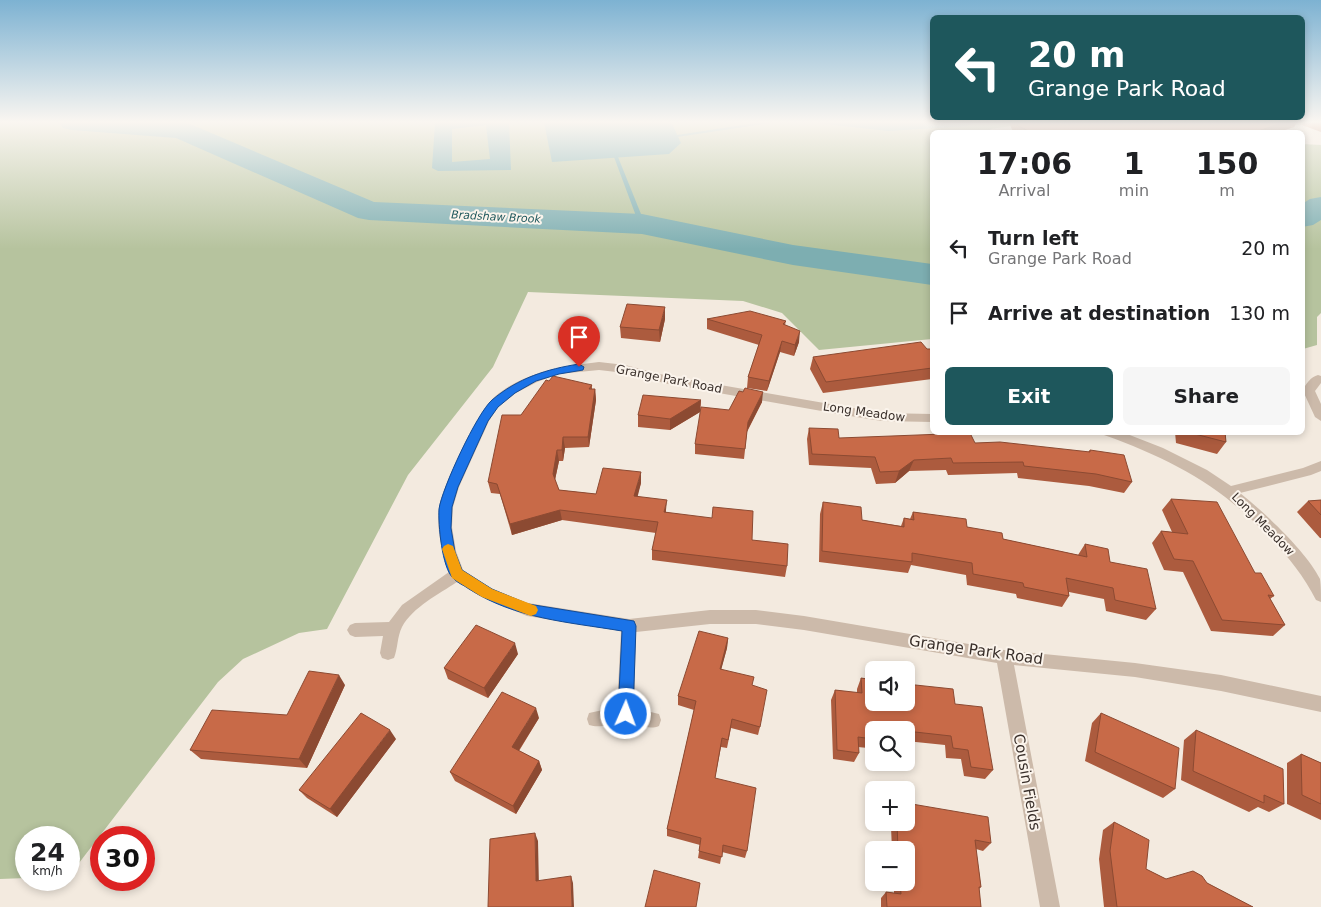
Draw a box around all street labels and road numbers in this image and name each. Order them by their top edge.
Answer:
street label: Grange Park Road [615,362,723,396]
street label: Long Meadow [822,399,906,425]
street label: Long Meadow [1229,490,1297,558]
street label: Grange Park Road [908,632,1044,668]
street label: Cousin Fields [1010,732,1044,832]

